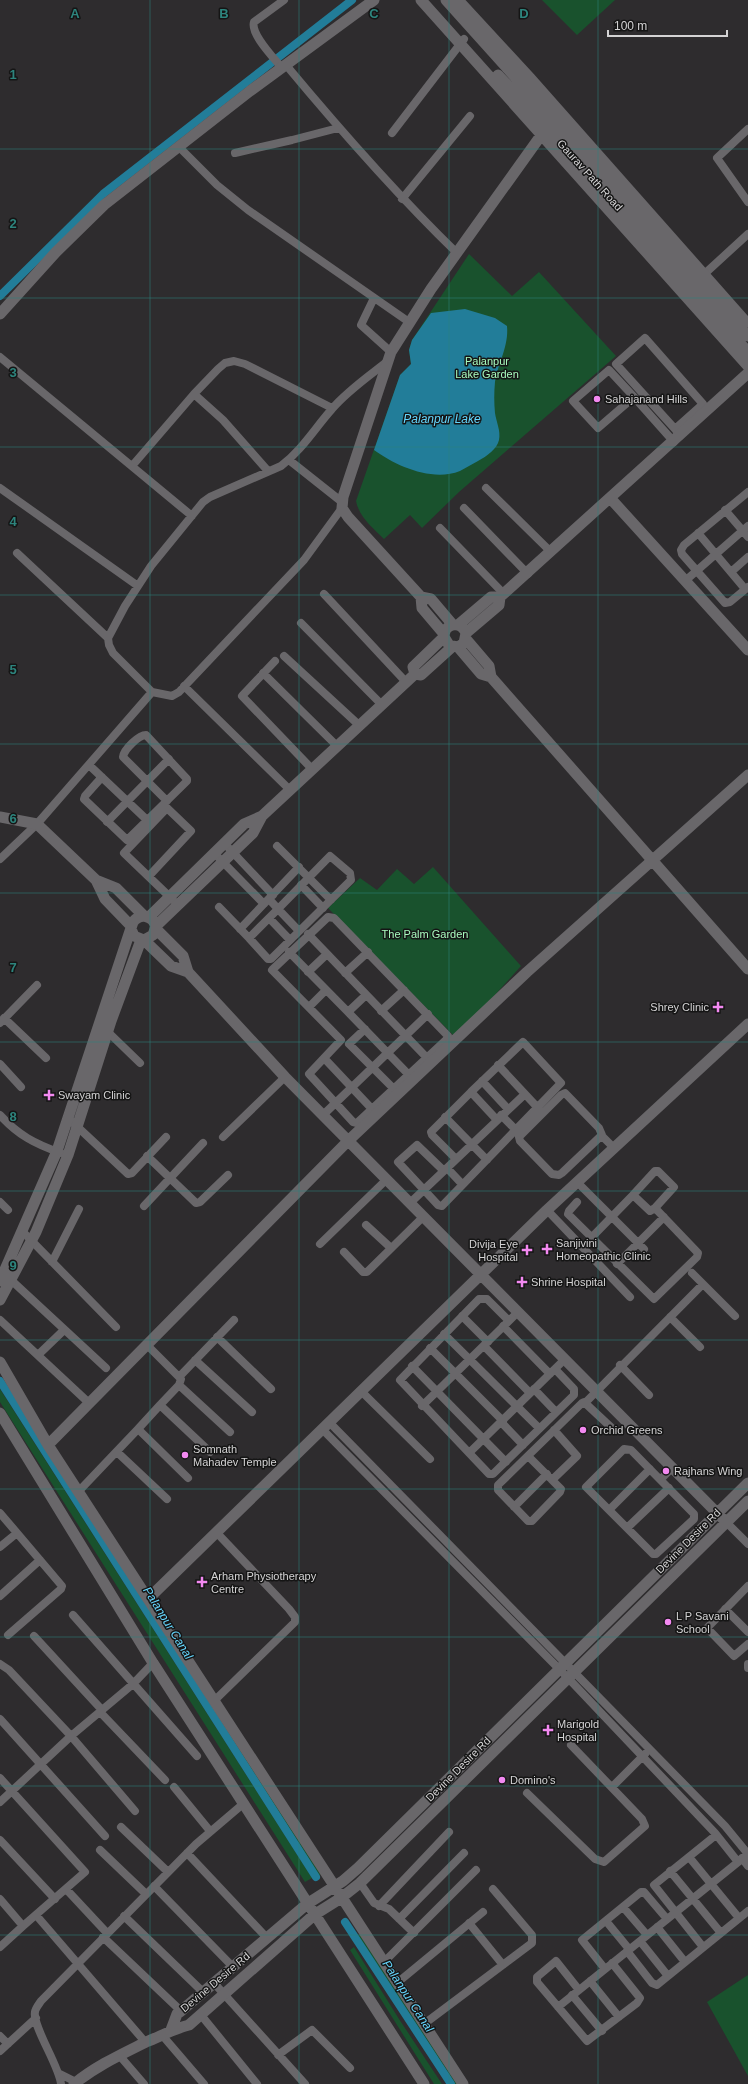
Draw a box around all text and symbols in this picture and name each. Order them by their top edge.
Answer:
text: A [70,6,80,21]
text: B [219,6,229,21]
text: C [369,6,379,21]
text: D [519,6,529,21]
scale bar [608,12,727,38]
text: 100 m [614,19,647,33]
text: 1 [9,67,17,82]
street label: Gaurav Path Road [555,137,625,213]
text: 2 [9,216,17,231]
park label: Palanpur Lake Garden [455,355,519,380]
text: 3 [9,365,17,380]
place label: Sahajanand Hills [605,393,688,405]
marker: Sahajanand Hills [592,394,602,404]
water label: Palanpur Lake [403,412,481,426]
text: 4 [9,514,17,529]
text: 5 [9,662,17,677]
text: 6 [9,811,17,826]
park label: The Palm Garden [382,928,468,940]
text: 7 [9,960,17,975]
place label: Shrey Clinic [650,1001,709,1013]
marker: Shrey Clinic [712,1001,724,1013]
marker: Swayam Clinic [43,1089,55,1101]
place label: Swayam Clinic [58,1089,131,1101]
text: 8 [9,1109,17,1124]
place label: Sanjivini Homeopathic Clinic [556,1237,651,1262]
place label: Divija Eye Hospital [469,1238,518,1263]
marker: Sanjivini Homeopathic Clinic [541,1243,553,1255]
marker: Divija Eye Hospital [521,1244,533,1256]
text: 9 [9,1258,17,1273]
marker: Shrine Hospital [516,1276,528,1288]
place label: Shrine Hospital [531,1276,606,1288]
place label: Orchid Greens [591,1424,663,1436]
marker: Orchid Greens [578,1425,588,1435]
place label: Somnath Mahadev Temple [193,1443,277,1468]
marker: Somnath Mahadev Temple [180,1450,190,1460]
place label: Rajhans Wing [674,1465,742,1477]
marker: Rajhans Wing [661,1466,671,1476]
street label: Devine Desire Rd [653,1506,723,1576]
place label: Arham Physiotherapy Centre [211,1570,317,1595]
marker: Arham Physiotherapy Centre [196,1576,208,1588]
water label: Palanpur Canal [140,1584,196,1662]
place label: L P Savani School [676,1610,729,1635]
marker: L P Savani School [663,1617,673,1627]
place label: Marigold Hospital [557,1718,599,1743]
marker: Marigold Hospital [542,1724,554,1736]
street label: Devine Desire Rd [423,1734,493,1804]
place label: Domino's [510,1774,556,1786]
marker: Domino's [497,1775,507,1785]
street label: Devine Desire Rd [178,1950,252,2014]
water label: Palanpur Canal [380,1957,437,2035]

